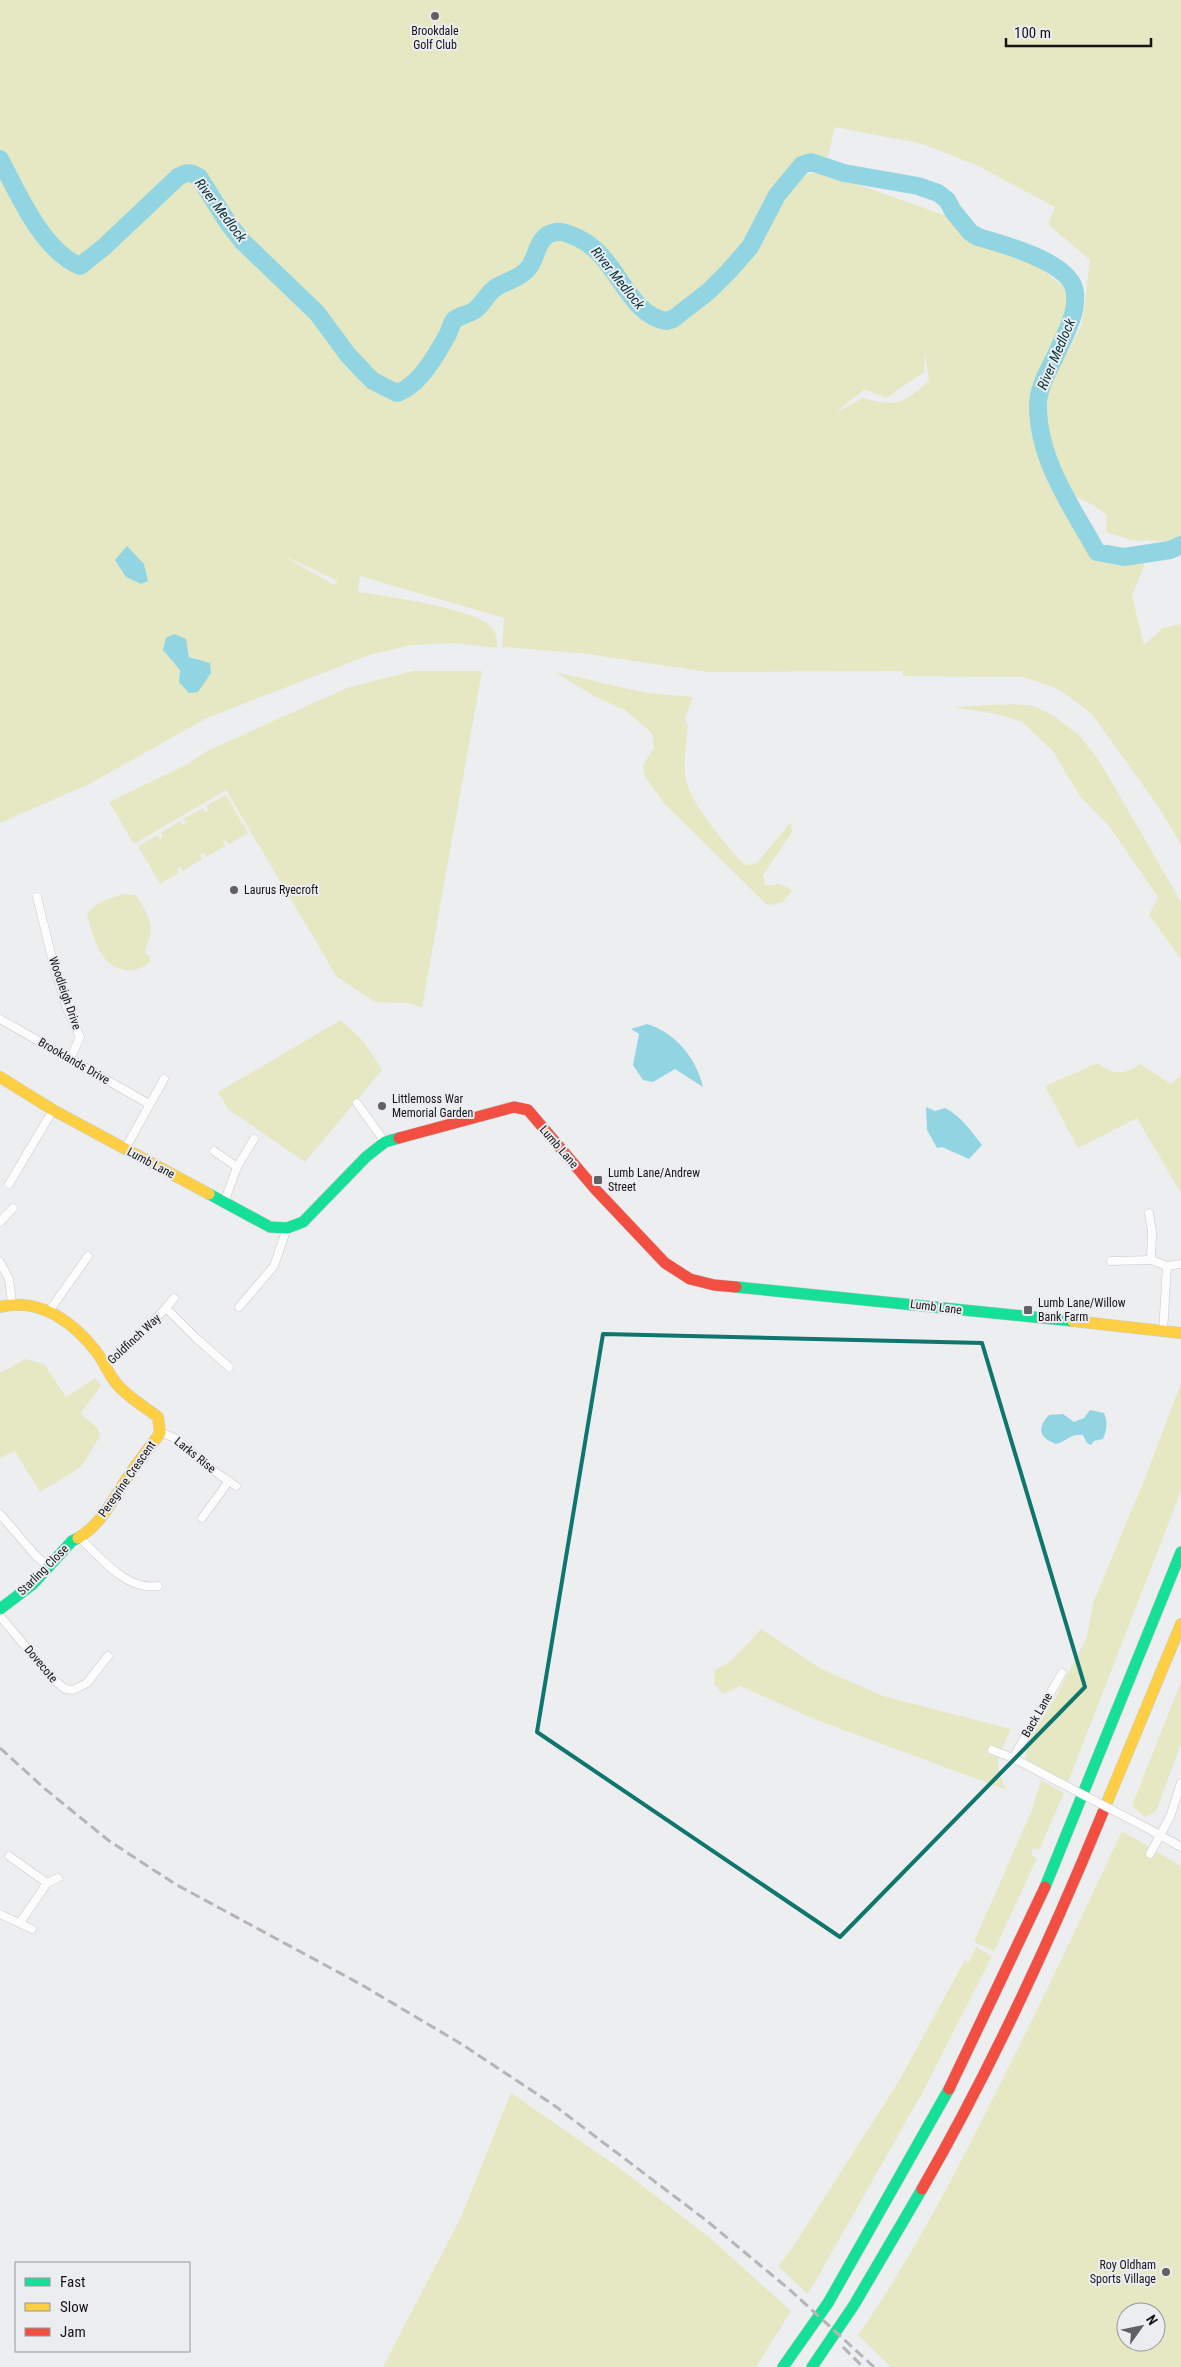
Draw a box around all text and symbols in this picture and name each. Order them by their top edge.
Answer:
marker: Brookdale Golf Club [429,10,441,22]
scale bar [1006,15,1151,47]
place label: Brookdale Golf Club [411,24,459,52]
text: 100 m [1014,24,1051,42]
water label: River Medlock [192,175,251,246]
water label: River Medlock [588,244,649,313]
water label: River Medlock [1034,315,1078,392]
place label: Laurus Ryecroft [244,883,319,897]
marker: Laurus Ryecroft [228,884,240,896]
street label: Woodleigh Drive [46,955,84,1032]
street label: Brooklands Drive [36,1035,112,1087]
place label: Littlemoss War Memorial Garden [392,1092,473,1120]
marker: Littlemoss War Memorial Garden [376,1100,388,1112]
street label: Lumb Lane [537,1123,582,1171]
street label: Lumb Lane [125,1145,178,1182]
place label: Lumb Lane/Andrew Street [608,1166,700,1194]
marker: Lumb Lane/Andrew Street [592,1174,604,1186]
place label: Lumb Lane/Willow Bank Farm [1038,1296,1126,1324]
street label: Lumb Lane [909,1297,963,1317]
marker: Lumb Lane/Willow Bank Farm [1022,1304,1034,1316]
street label: Goldfinch Way [105,1311,163,1367]
street label: Larks Rise [172,1434,219,1476]
street label: Peregrine Crescent [95,1438,159,1520]
street label: Starling Close [15,1542,71,1598]
street label: Dovecote [21,1643,61,1686]
street label: Back Lane [1019,1690,1055,1740]
place label: Roy Oldham Sports Village [1090,2258,1156,2286]
legend [15,2262,190,2352]
marker: Roy Oldham Sports Village [1160,2266,1172,2278]
text: Fast [60,2273,85,2291]
text: Slow [60,2298,89,2316]
north arrow [1116,2302,1166,2352]
text: N [1143,2312,1161,2328]
text: Jam [60,2323,86,2341]

